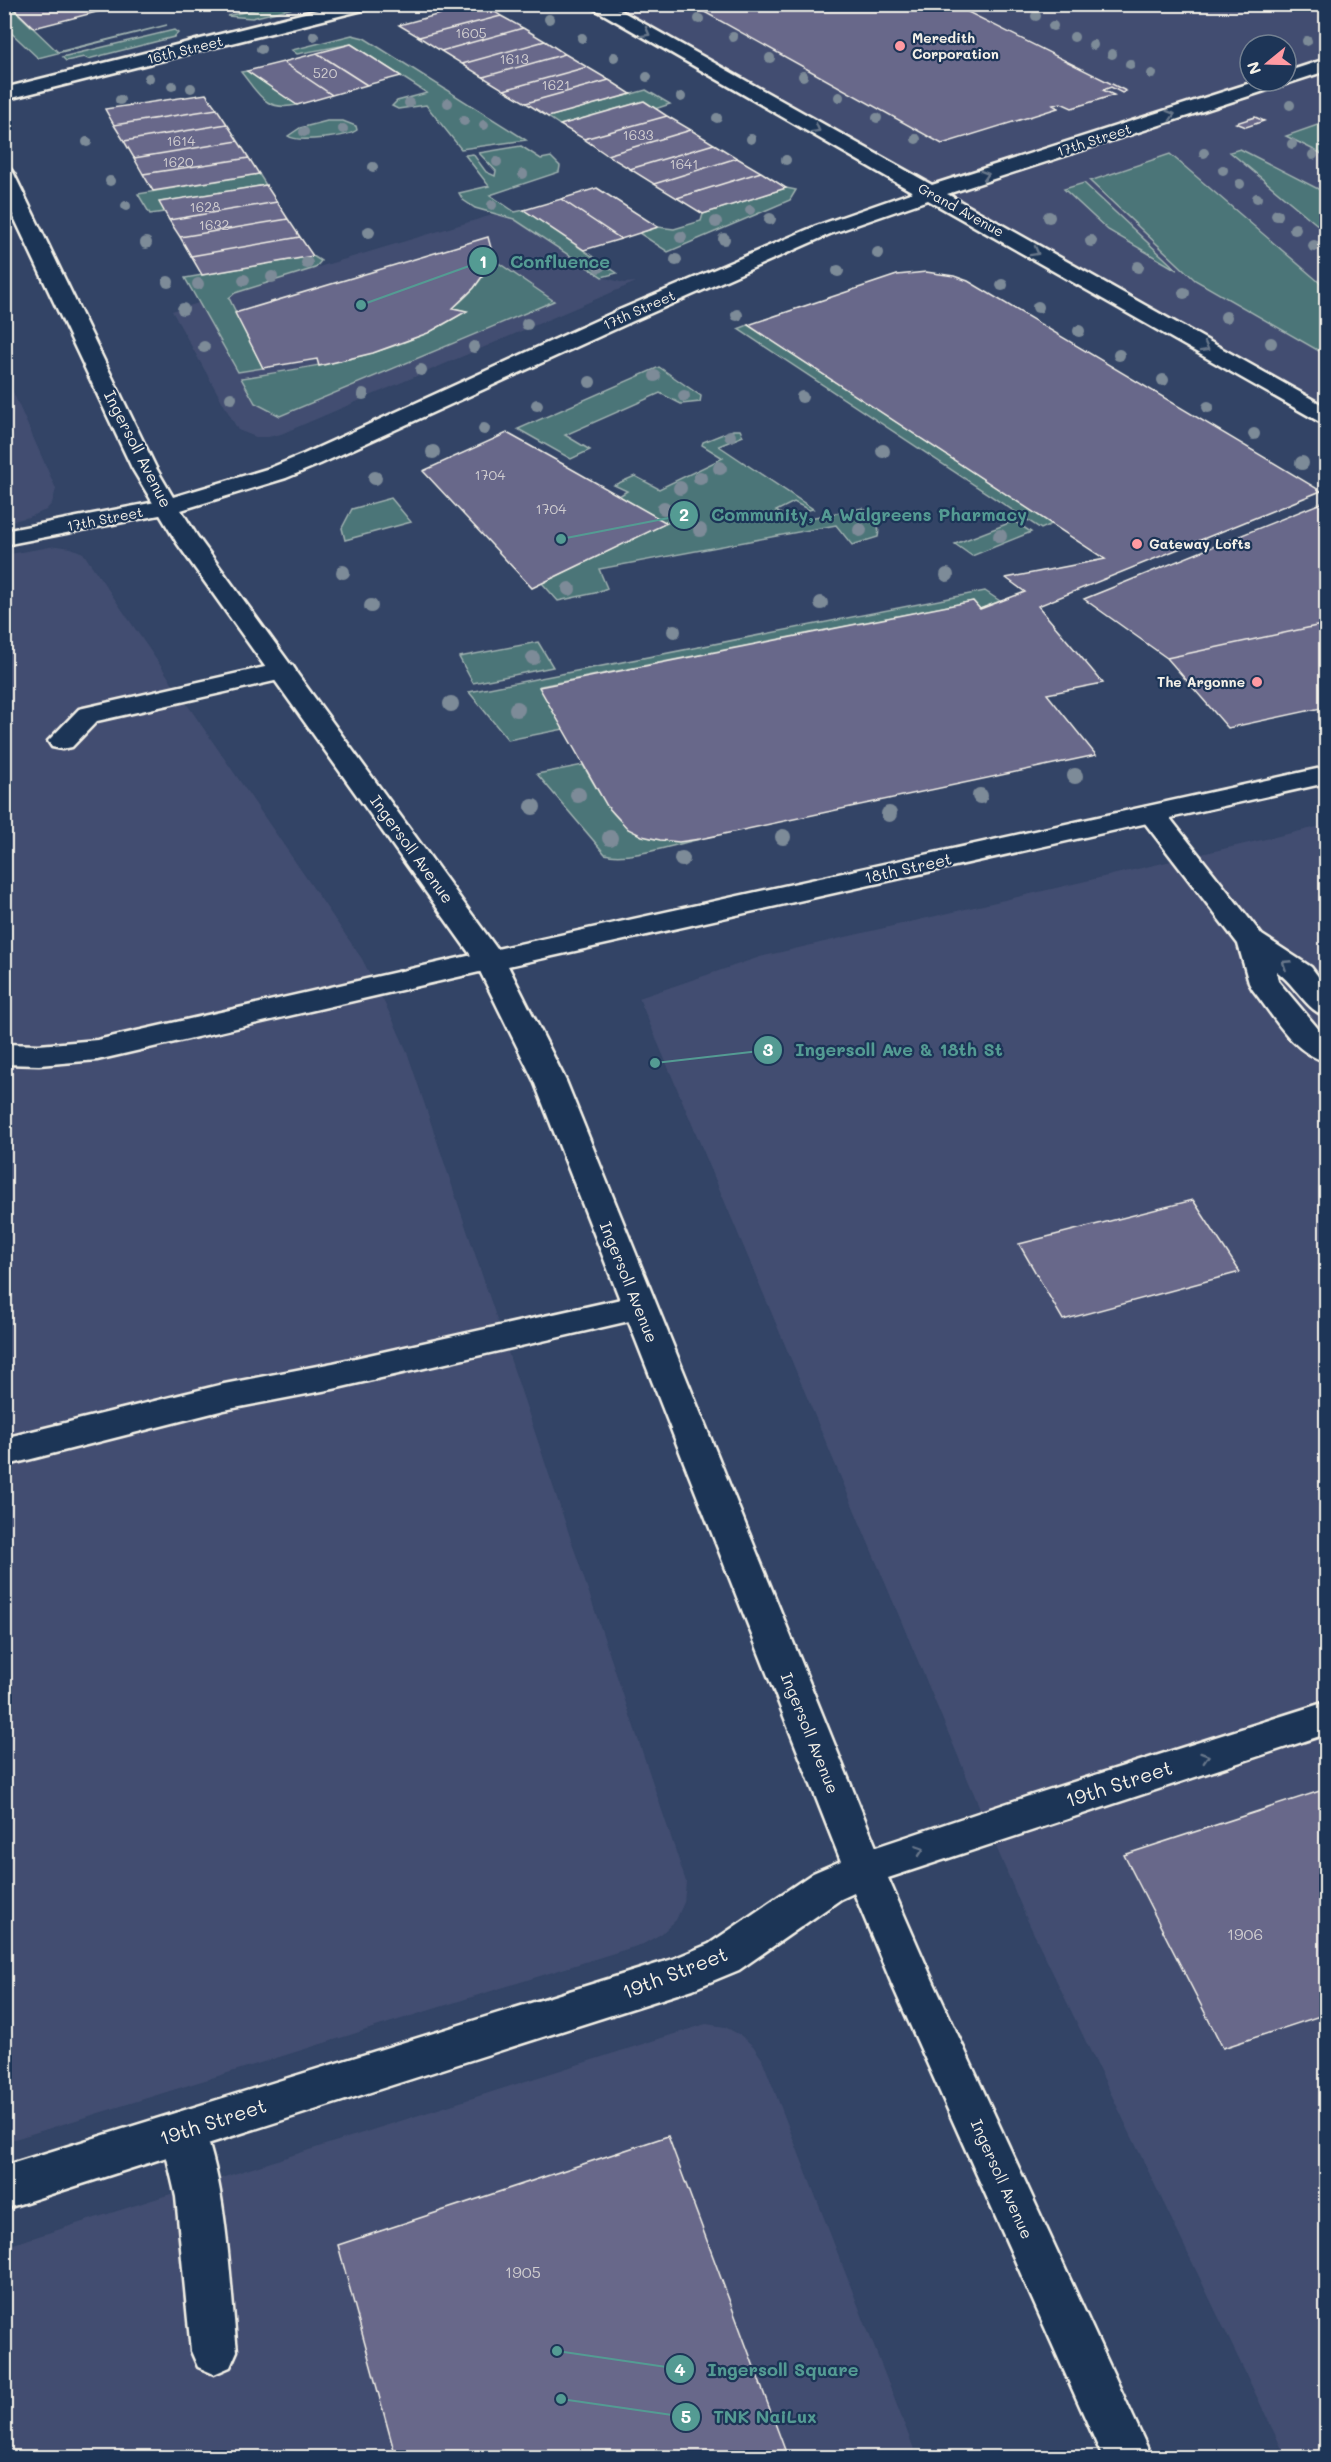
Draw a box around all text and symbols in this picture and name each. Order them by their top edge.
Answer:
house number: 1605 [455,23,487,42]
one-way arrow [640,26,650,37]
place label: Meredith Corporation [912,28,999,63]
street label: 16th Street [145,31,225,68]
north arrow [1238,33,1298,93]
marker: Meredith Corporation [893,39,907,53]
house number: 1613 [499,49,529,68]
text: N [1241,59,1265,77]
house number: 520 [313,63,338,82]
house number: 1621 [542,75,570,94]
one-way arrow [1165,110,1176,122]
street label: 17th Street [1054,119,1133,160]
one-way arrow [810,122,820,133]
house number: 1633 [622,125,654,144]
house number: 1614 [166,131,196,150]
house number: 1620 [162,152,194,171]
house number: 1641 [669,154,699,173]
one-way arrow [979,169,990,182]
street label: Grand Avenue [915,178,1008,241]
house number: 1628 [190,197,220,216]
house number: 1632 [199,215,229,234]
callout: Confluence [468,243,622,279]
one-way arrow [1029,245,1039,256]
text: 1 [479,249,487,273]
text: Confluence [510,249,610,273]
street label: 17th Street [600,285,678,334]
one-way arrow [1199,341,1209,352]
street label: Ingersoll Avenue [100,387,177,511]
house number: 1704 [475,465,506,484]
callout: Community, A Walgreens Pharmacy [669,497,1039,533]
house number: 1704 [536,499,567,518]
street label: 17th Street [65,502,145,535]
text: 2 [679,502,689,526]
text: Community, A Walgreens Pharmacy [711,502,1027,526]
place label: Gateway Lofts [1149,534,1251,553]
marker: Gateway Lofts [1130,537,1144,551]
place label: The Argonne [1157,672,1245,691]
marker: The Argonne [1250,675,1264,689]
street label: Ingersoll Avenue [366,790,459,907]
street label: 18th Street [862,847,954,888]
one-way arrow [1282,960,1292,972]
callout: Ingersoll Ave & 18th St [753,1032,1015,1068]
text: 3 [763,1037,774,1061]
text: Ingersoll Ave & 18th St [795,1037,1003,1061]
street label: Ingersoll Avenue [596,1218,663,1345]
street label: Ingersoll Avenue [777,1669,844,1796]
one-way arrow [1199,1751,1210,1764]
street label: 19th Street [1062,1754,1175,1813]
one-way arrow [914,1845,925,1857]
house number: 1906 [1227,1923,1263,1944]
street label: 19th Street [618,1940,731,2004]
street label: 19th Street [156,2092,269,2151]
street label: Ingersoll Avenue [967,2116,1038,2242]
house number: 1905 [505,2261,541,2282]
callout: Ingersoll Square [665,2351,870,2387]
text: 4 [674,2357,686,2381]
text: Ingersoll Square [708,2357,859,2381]
callout: TNK NaiLux [671,2399,828,2435]
text: 5 [681,2404,691,2428]
text: TNK NaiLux [713,2404,817,2428]

